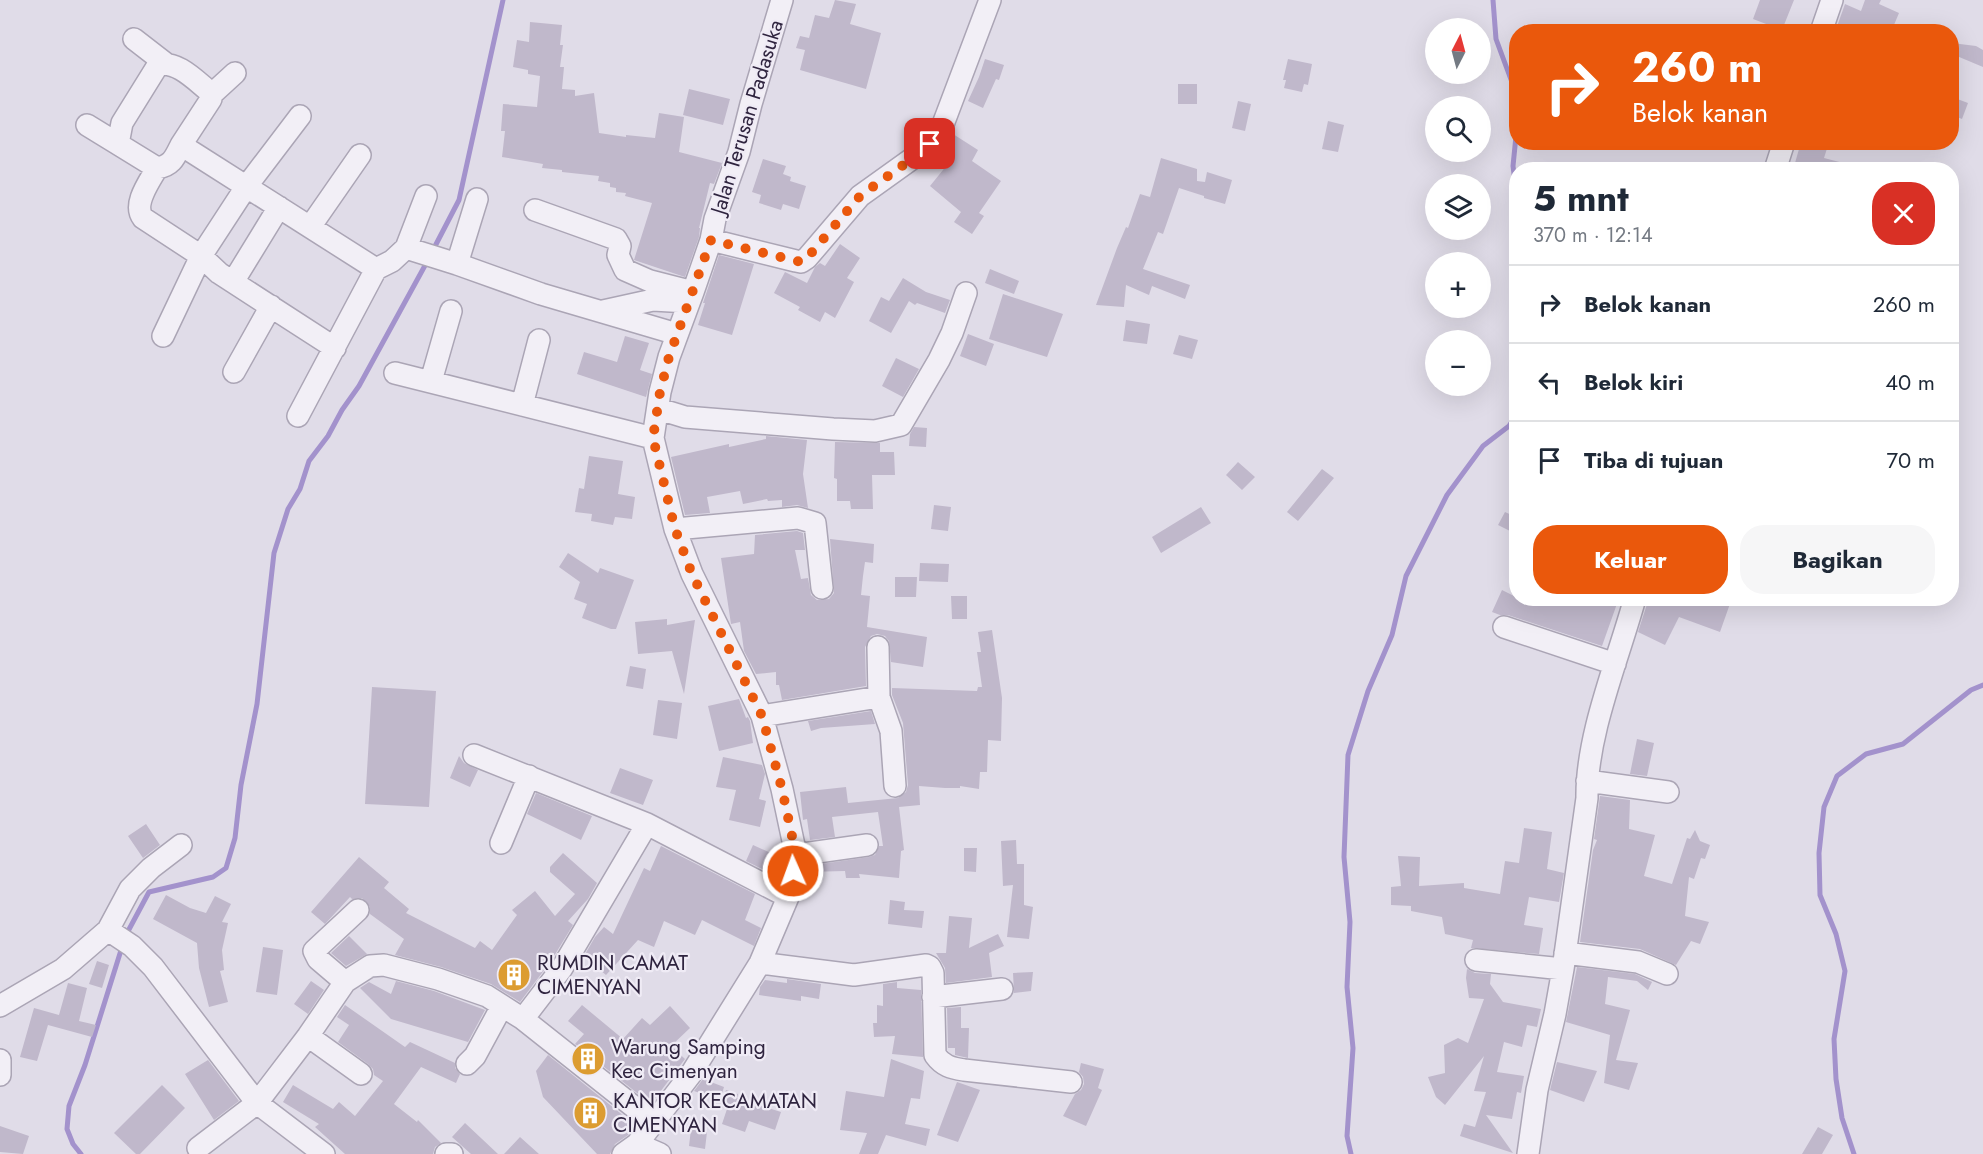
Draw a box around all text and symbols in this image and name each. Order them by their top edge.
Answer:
street label: Jalan Terusan Padasuka [702,16,791,221]
north arrow [1425,18,1491,84]
map controls [1425,18,1491,396]
text: 260 m [1632,37,1763,98]
icon: right [1533,48,1611,126]
text: Belok kanan [1632,93,1768,132]
button: search [1425,96,1491,162]
pin [904,118,955,169]
icon: arrive [913,127,946,160]
text: 5 mnt [1533,172,1629,224]
button: layers [1425,174,1491,240]
button: close [1872,182,1935,245]
text: 370 m · 12:14 [1533,221,1653,250]
button: + [1425,252,1491,318]
icon: right [1533,288,1566,321]
text: Belok kanan [1584,288,1711,320]
text: 260 m [1873,288,1935,320]
button: − [1425,330,1491,396]
icon: left [1533,366,1566,399]
text: Belok kiri [1584,366,1683,398]
text: 40 m [1885,366,1935,398]
icon: arrive [1533,444,1566,477]
text: Tiba di tujuan [1584,444,1723,476]
text: 70 m [1886,444,1935,476]
button: Keluar [1533,525,1728,594]
button: Bagikan [1740,525,1935,594]
position arrow [761,839,825,903]
place label: RUMDIN CAMAT CIMENYAN [537,948,688,1002]
building icon: RUMDIN CAMAT CIMENYAN [496,957,532,993]
place label: Warung Samping Kec Cimenyan [611,1032,766,1086]
building icon: Warung Samping Kec Cimenyan [570,1041,606,1077]
place label: KANTOR KECAMATAN CIMENYAN [613,1086,817,1140]
building icon: KANTOR KECAMATAN CIMENYAN [572,1095,608,1131]

